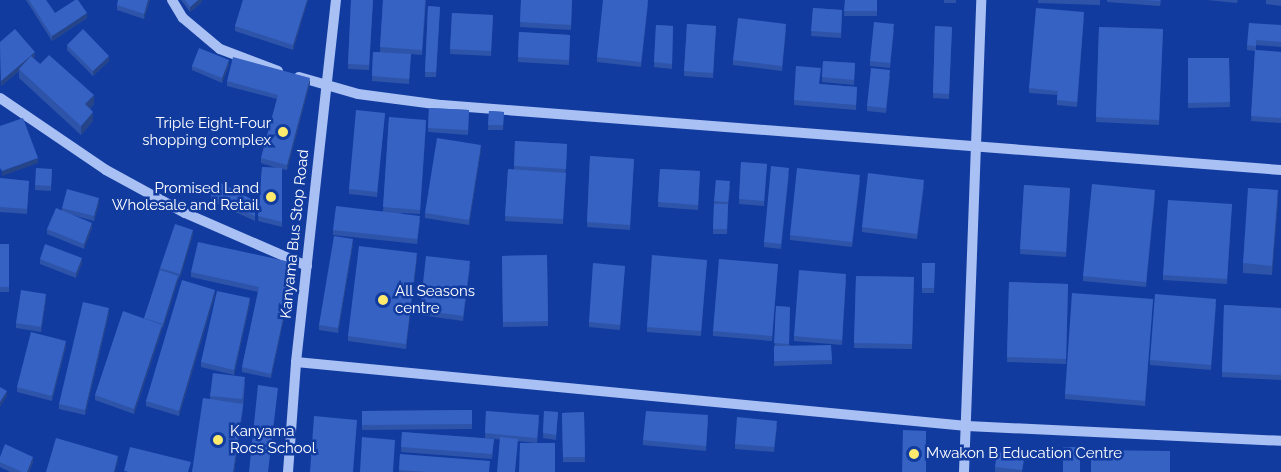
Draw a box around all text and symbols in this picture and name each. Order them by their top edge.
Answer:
place label: Triple Eight-Four shopping complex [142,114,271,149]
marker: Triple Eight-Four shopping complex [276,125,290,139]
street label: Kanyama Bus Stop Road [277,148,313,320]
place label: Promised Land Wholesale and Retail [112,179,259,214]
marker: Promised Land Wholesale and Retail [264,190,278,204]
place label: All Seasons centre [395,282,475,317]
marker: All Seasons centre [376,293,390,307]
place label: Kanyama Rocs School [230,422,316,457]
marker: Kanyama Rocs School [211,433,225,447]
place label: Mwakon B Education Centre [926,445,1122,463]
marker: Mwakon B Education Centre [907,447,921,461]

